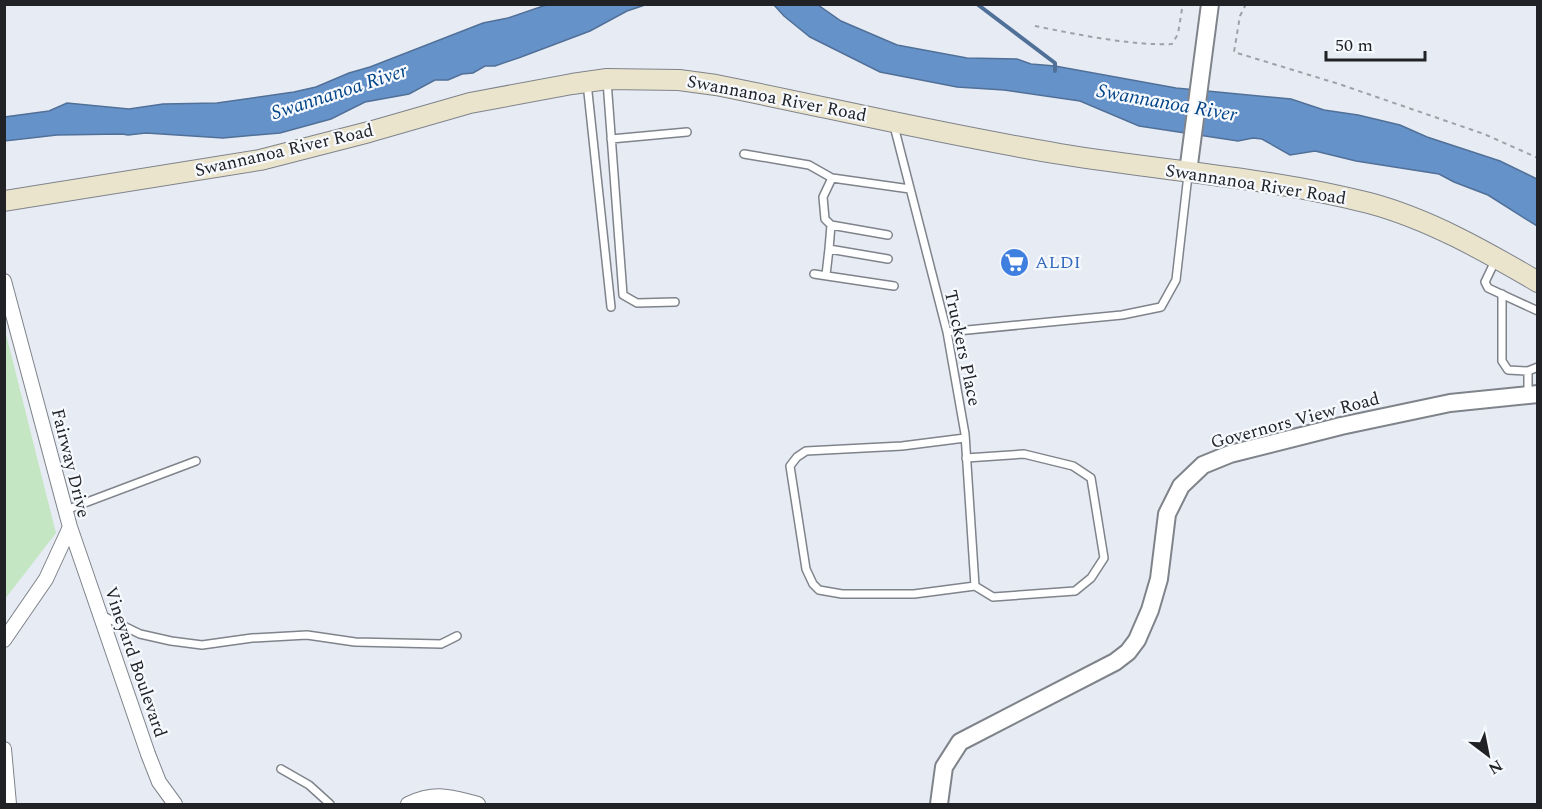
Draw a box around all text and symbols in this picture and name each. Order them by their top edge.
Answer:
scale bar [1326,24,1425,62]
text: 50 m [1335,32,1373,59]
water label: Swannanoa River [267,55,413,128]
street label: Swannanoa River Road [685,68,869,129]
water label: Swannanoa River [1094,76,1240,130]
street label: Swannanoa River Road [192,117,376,184]
street label: Swannanoa River Road [1164,157,1348,212]
supermarket icon: ALDI [998,246,1030,278]
place label: ALDI [1035,249,1081,276]
street label: Truckers Place [937,287,988,409]
street label: Governors View Road [1208,385,1383,456]
street label: Fairway Drive [44,406,97,521]
street label: Vineyard Boulevard [97,583,174,741]
north arrow [1458,725,1518,785]
text: N [1484,753,1507,781]

